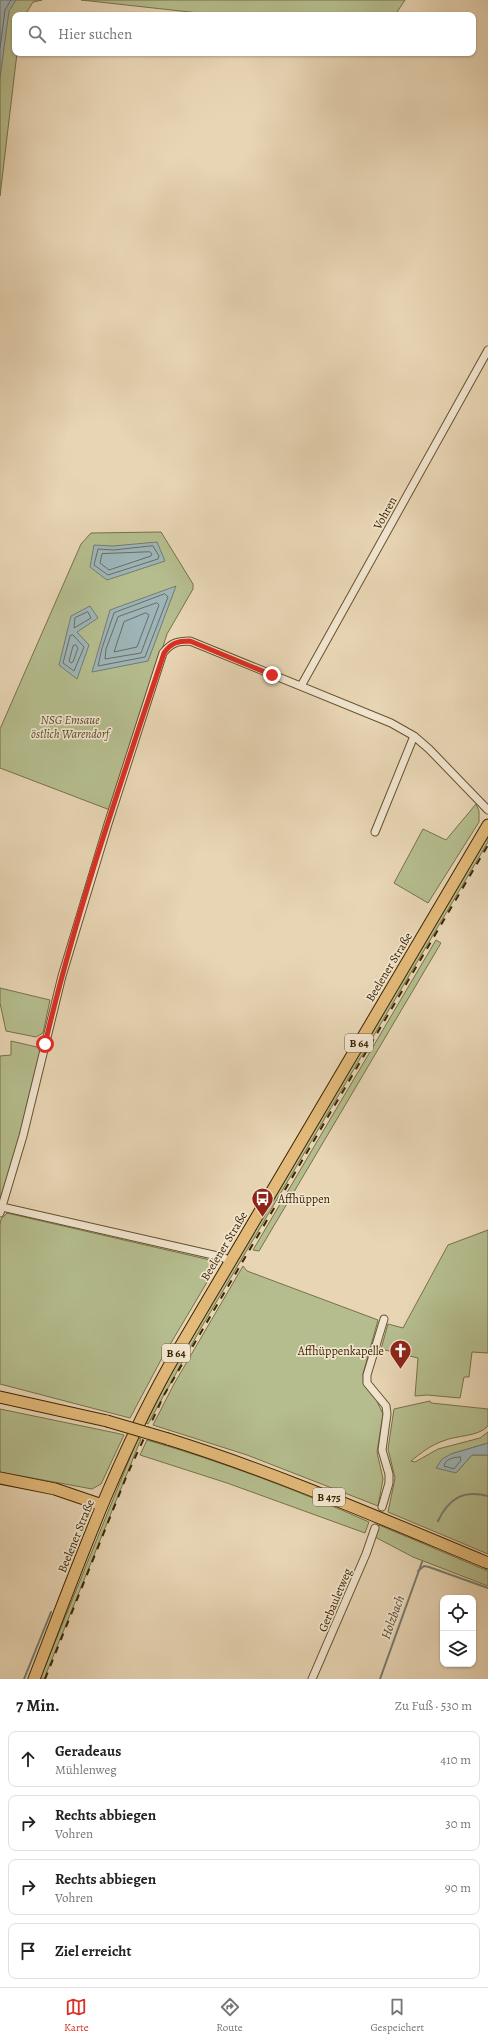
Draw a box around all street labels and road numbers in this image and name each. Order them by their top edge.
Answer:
street label: Vohren [369,493,401,533]
street label: Beelener Straße [362,929,416,1005]
road number: B 64 [345,1034,373,1052]
street label: Beelener Straße [197,1208,251,1284]
road number: B 64 [162,1344,190,1362]
road number: B 475 [313,1488,345,1506]
street label: Beelener Straße [54,1497,98,1575]
street label: Gerbauletweg [314,1566,356,1634]

